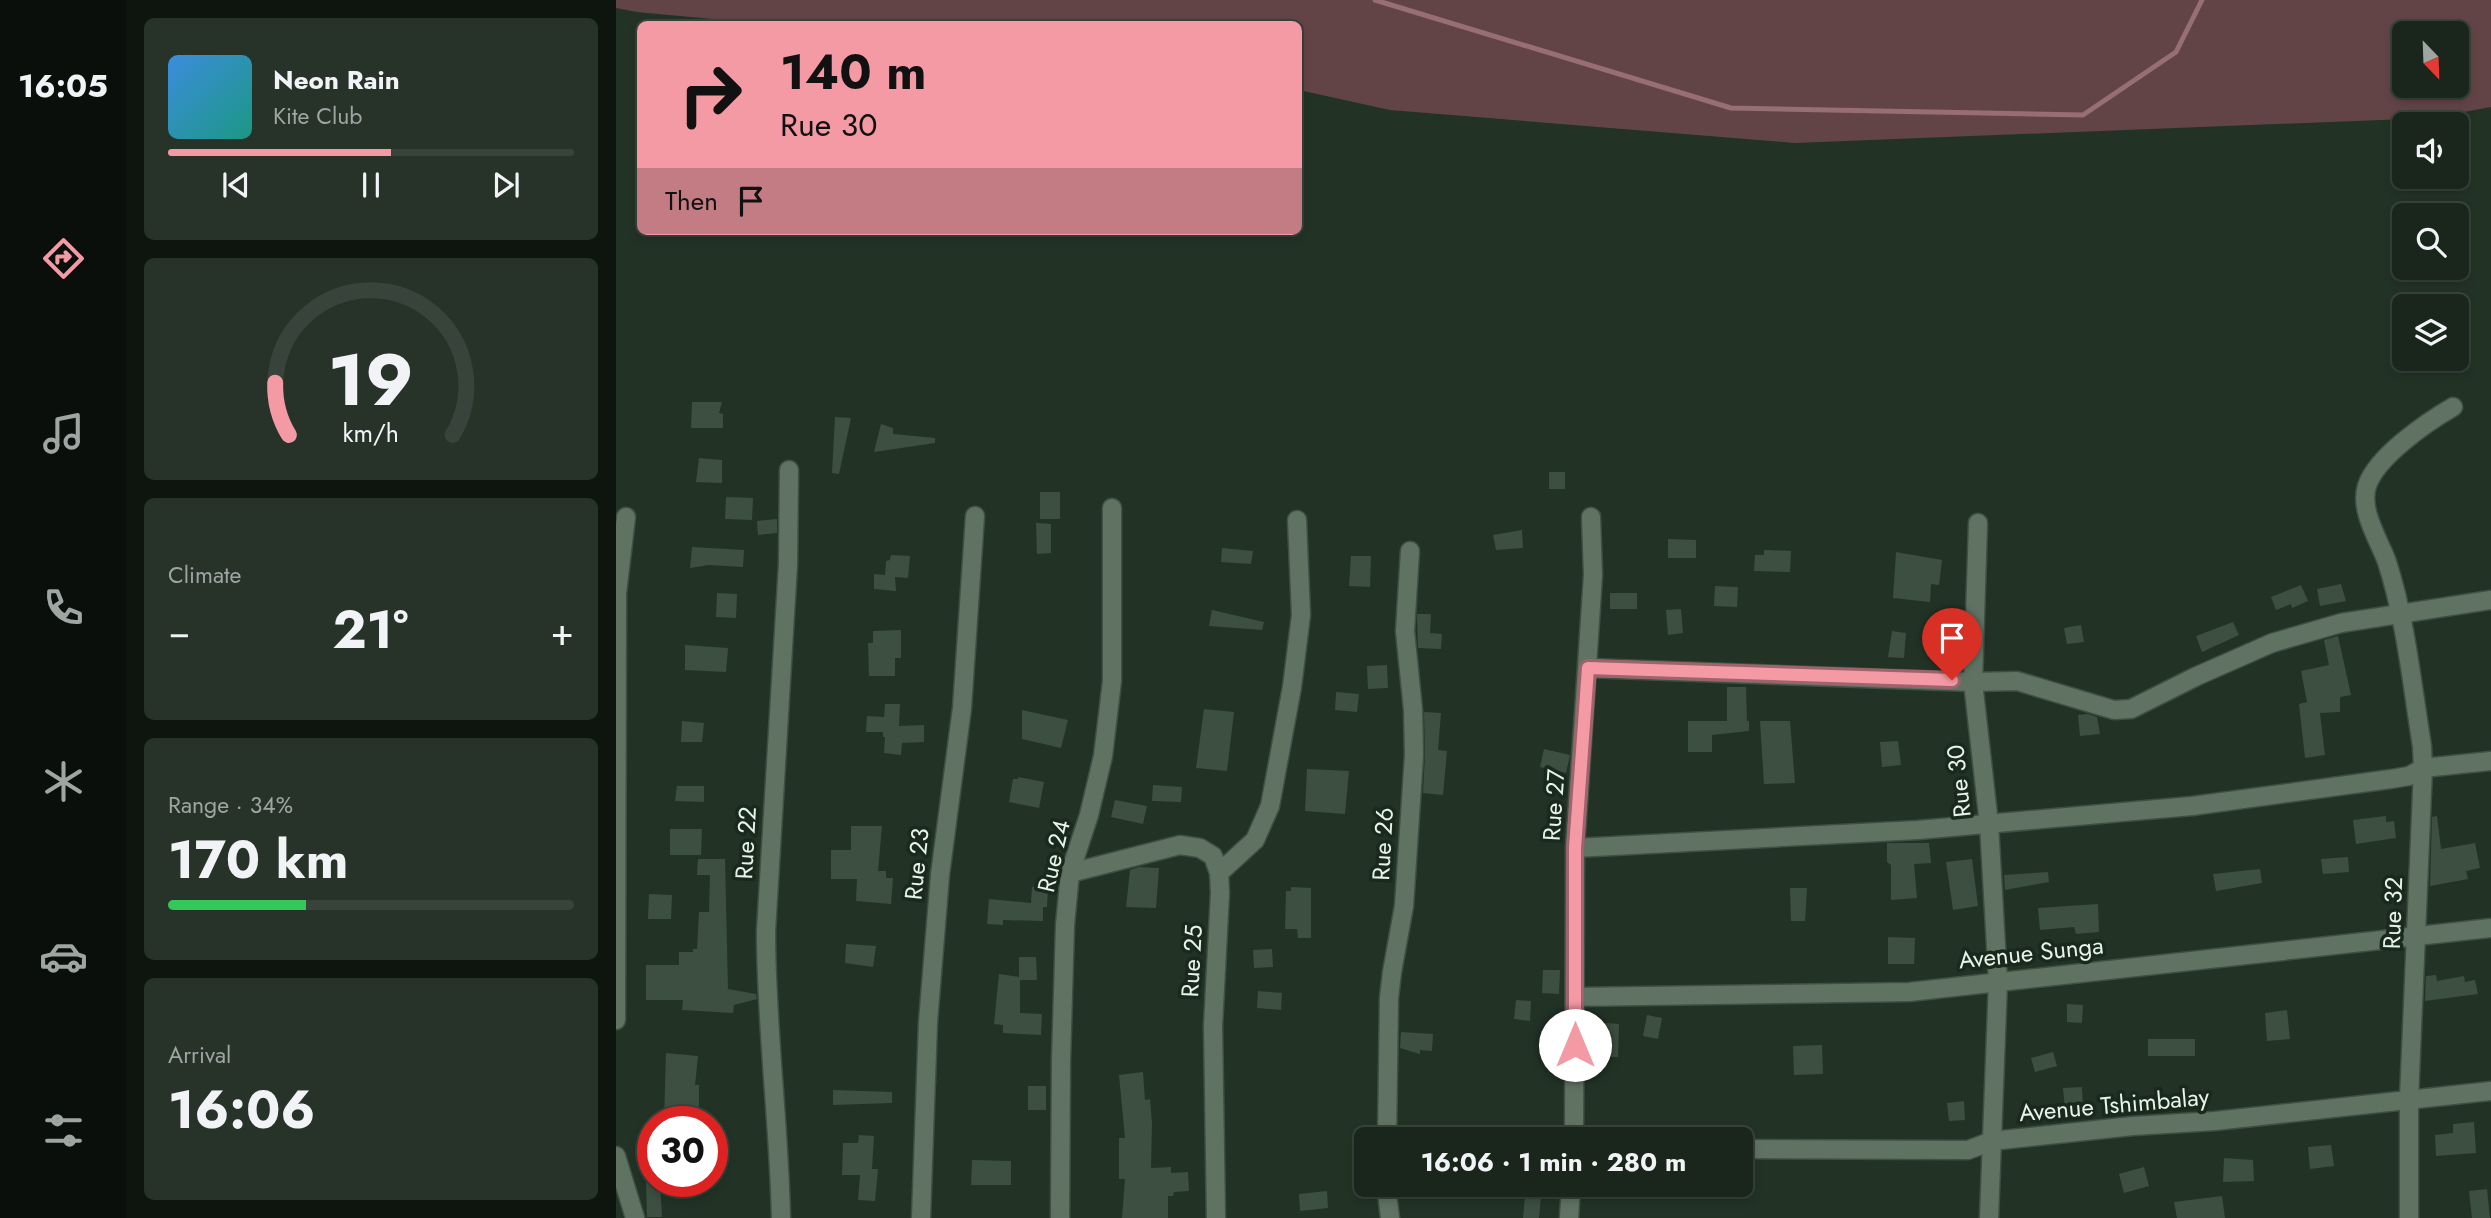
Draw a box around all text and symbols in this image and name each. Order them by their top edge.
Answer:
north arrow [2392,21,2469,98]
map controls [2392,21,2469,371]
text: 140 m [780,37,926,107]
icon: right [665,49,756,140]
text: Neon Rain [273,61,400,99]
text: 16:05 [18,63,108,109]
text: Kite Club [273,99,362,133]
text: Rue 30 [780,102,877,148]
button: sound [2392,112,2469,189]
icon: previous [217,166,255,204]
icon: pause [352,166,390,204]
icon: next [487,166,525,204]
text: Then [665,182,718,220]
icon: arrive [732,182,770,220]
button: search [2392,203,2469,280]
icon: directions [39,234,88,283]
button: layers [2392,294,2469,371]
text: 19 [328,327,414,432]
icon: music [39,409,88,458]
text: km/h [343,415,399,451]
text: Climate [168,558,241,592]
icon: phone [39,583,88,632]
text: 21° [333,592,409,668]
text: − [168,604,190,659]
text: + [551,604,574,659]
pin [1922,608,1982,680]
icon: arrive [1933,619,1971,657]
street label: Rue 30 [1937,743,1980,819]
icon: climate [39,757,88,806]
street label: Rue 27 [1534,768,1573,842]
text: Range · 34% [168,788,293,822]
street label: Rue 22 [726,806,765,880]
street label: Rue 26 [1363,807,1402,881]
street label: Rue 24 [1028,816,1079,896]
text: 170 km [168,822,349,898]
street label: Rue 23 [895,826,938,902]
street label: Rue 32 [2374,876,2411,950]
street label: Rue 25 [1172,924,1211,998]
street label: Avenue Sunga [1957,927,2105,978]
icon: car [39,932,88,981]
position arrow [1538,1008,1612,1082]
text: Arrival [168,1038,231,1072]
text: 16:06 [168,1072,315,1148]
street label: Avenue Tshimbalay [2017,1079,2211,1130]
icon: filters [39,1106,88,1155]
speed limit sign: 30 [637,1106,728,1197]
text: 16:06 · 1 min · 280 m [1421,1143,1686,1181]

